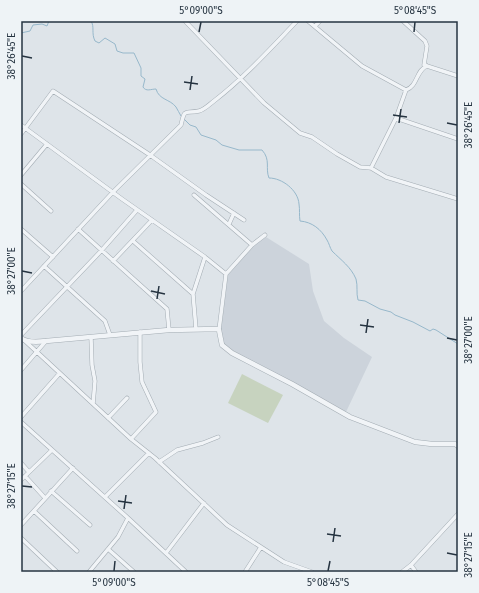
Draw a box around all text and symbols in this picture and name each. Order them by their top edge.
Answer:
text: 5°09'00"S [179,5,223,17]
text: 5°08'45"S [394,5,437,17]
text: 38°26'45"E [6,33,18,79]
text: 38°26'45"E [463,102,475,148]
text: 38°27'00"E [6,247,18,295]
text: 38°27'00"E [463,316,475,364]
text: 38°27'15"E [6,463,18,509]
text: 38°27'15"E [463,532,475,578]
text: 5°09'00"S [92,577,136,589]
text: 5°08'45"S [307,577,350,589]

